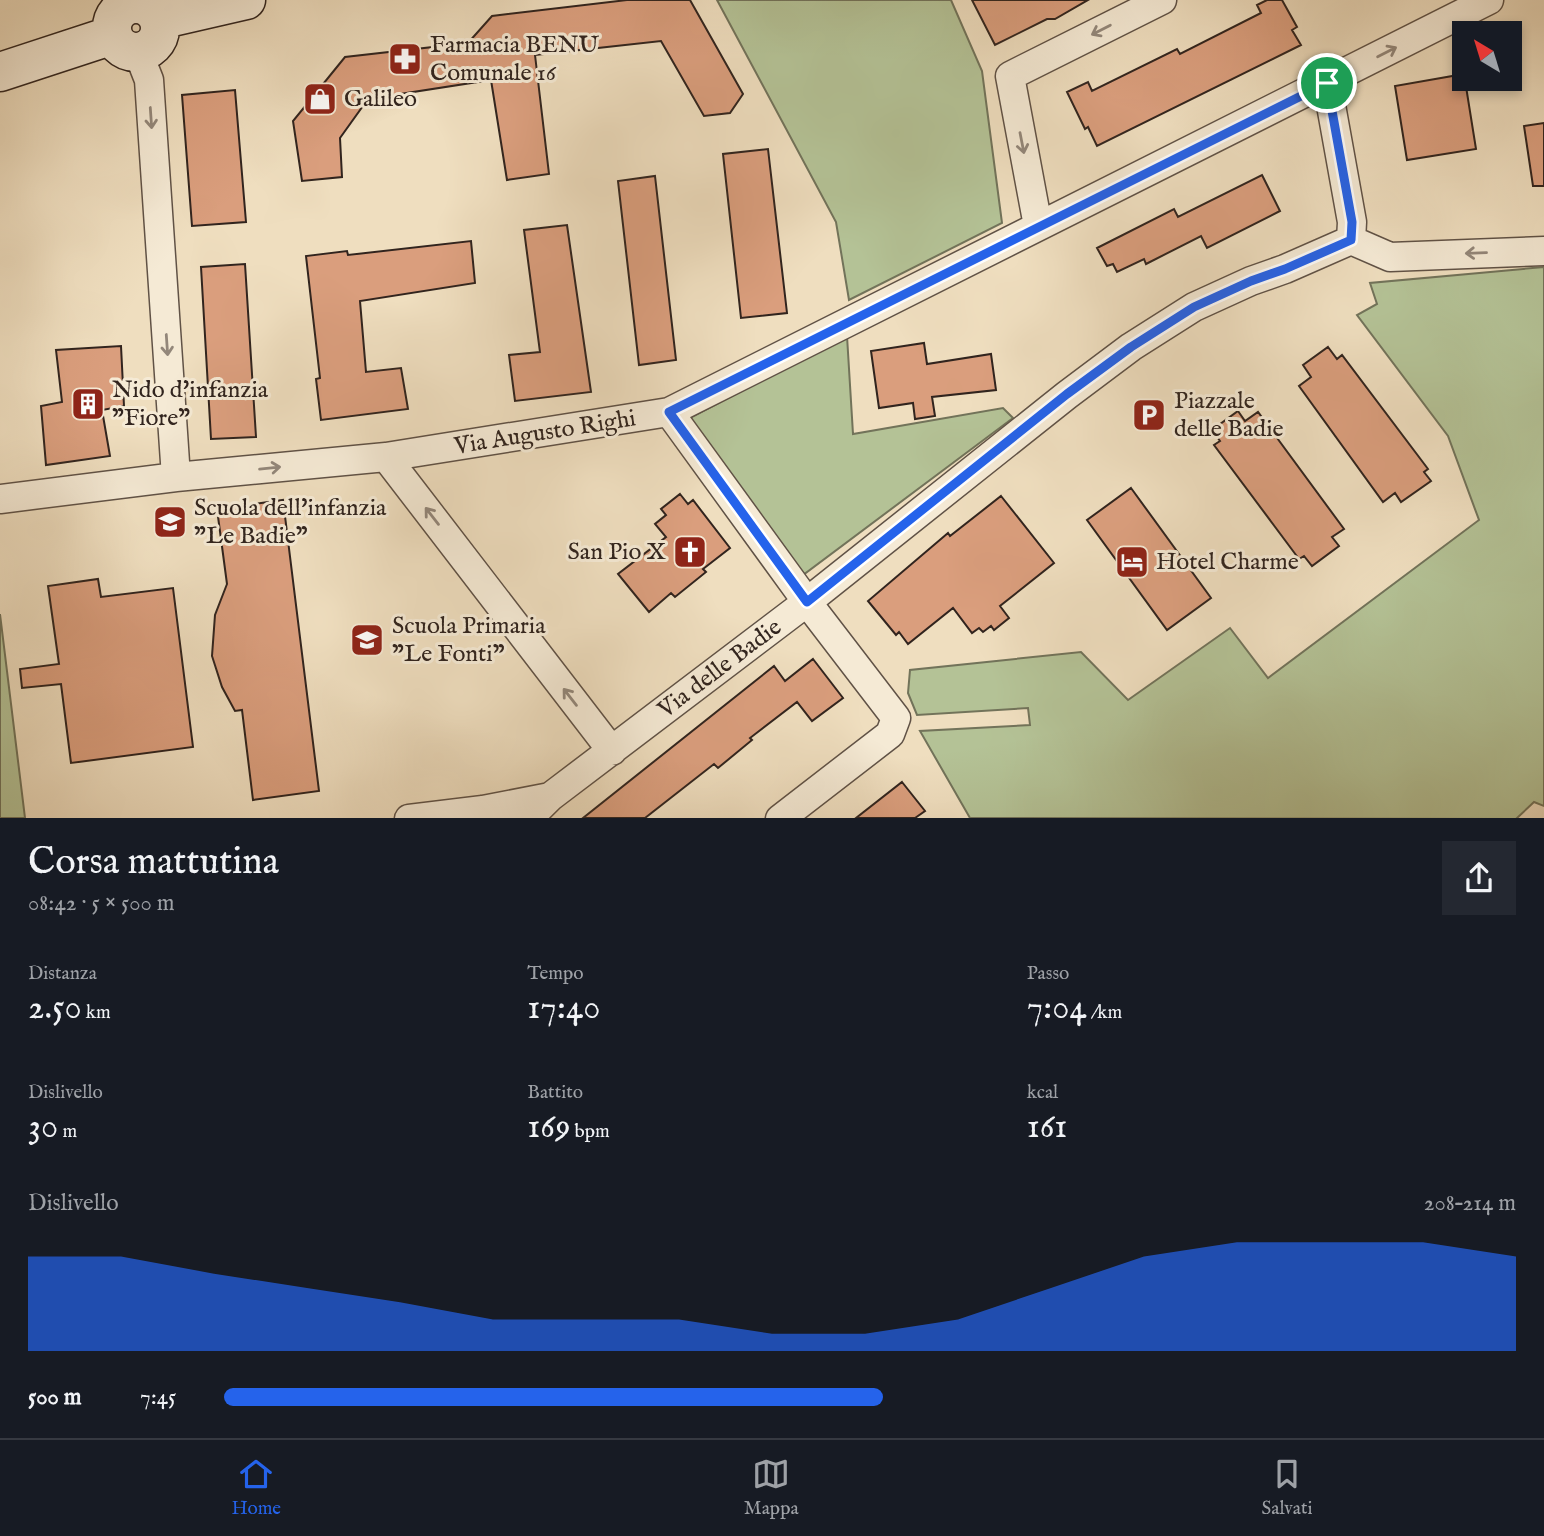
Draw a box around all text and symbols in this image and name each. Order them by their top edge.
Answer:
north arrow [1452,21,1522,91]
map controls [1452,21,1522,91]
one-way arrow [1091,24,1112,38]
place label: Farmacia BENU Comunale 16 [430,30,600,89]
pharmacy icon: Farmacia BENU Comunale 16 [386,40,424,78]
one-way arrow [1376,44,1397,58]
pin [1297,53,1357,113]
icon: arrive [1308,64,1346,102]
shop icon: Galileo [301,80,339,118]
place label: Galileo [344,84,417,115]
one-way arrow [145,106,158,128]
one-way arrow [1016,131,1030,154]
one-way arrow [1465,247,1488,260]
one-way arrow [161,333,174,355]
place label: Nido d'infanzia "Fiore" [112,375,269,434]
building icon: Nido d'infanzia "Fiore" [69,385,107,423]
place label: Piazzale delle Badie [1174,386,1283,445]
parking icon: Piazzale delle Badie [1130,396,1168,434]
street label: Via Augusto Righi [451,403,638,463]
one-way arrow [258,461,281,474]
place label: Scuola dell'infanzia "Le Badie" [194,493,387,552]
school or university icon: Scuola dell'infanzia "Le Badie" [151,503,189,541]
one-way arrow [424,508,439,526]
church icon: San Pio X [671,533,709,571]
place label: San Pio X [568,537,667,568]
hotel icon: Hotel Charme [1113,543,1151,581]
place label: Hotel Charme [1156,547,1299,578]
place label: Scuola Primaria "Le Fonti" [392,611,546,670]
street label: Via delle Badie [651,612,788,726]
school or university icon: Scuola Primaria "Le Fonti" [348,621,386,659]
one-way arrow [563,688,578,706]
text: Corsa mattutina [28,839,279,887]
button: share [1442,841,1516,915]
text: 08:42 · 5 × 500 m [28,889,175,918]
text: Distanza [28,962,97,986]
text: Tempo [527,962,583,986]
text: Passo [1027,962,1069,986]
text: 2.50 [28,986,82,1031]
text: 17:40 [527,986,600,1031]
text: 7:04 [1027,986,1087,1031]
text: km [82,1001,111,1025]
text: /km [1087,1001,1122,1025]
text: Dislivello [28,1081,103,1105]
text: Battito [527,1081,583,1105]
text: kcal [1027,1081,1058,1105]
text: 30 [28,1105,58,1150]
text: 169 [527,1105,570,1150]
text: 161 [1027,1105,1067,1150]
text: m [58,1120,77,1144]
text: bpm [570,1120,610,1144]
text: Dislivello [28,1189,119,1218]
text: 208–214 m [1424,1189,1516,1218]
text: 500 m [28,1383,82,1412]
text: 7:45 [140,1383,176,1412]
tab: Home [231,1455,281,1521]
tab: Mappa [744,1455,799,1521]
tab: Salvati [1261,1455,1313,1521]

